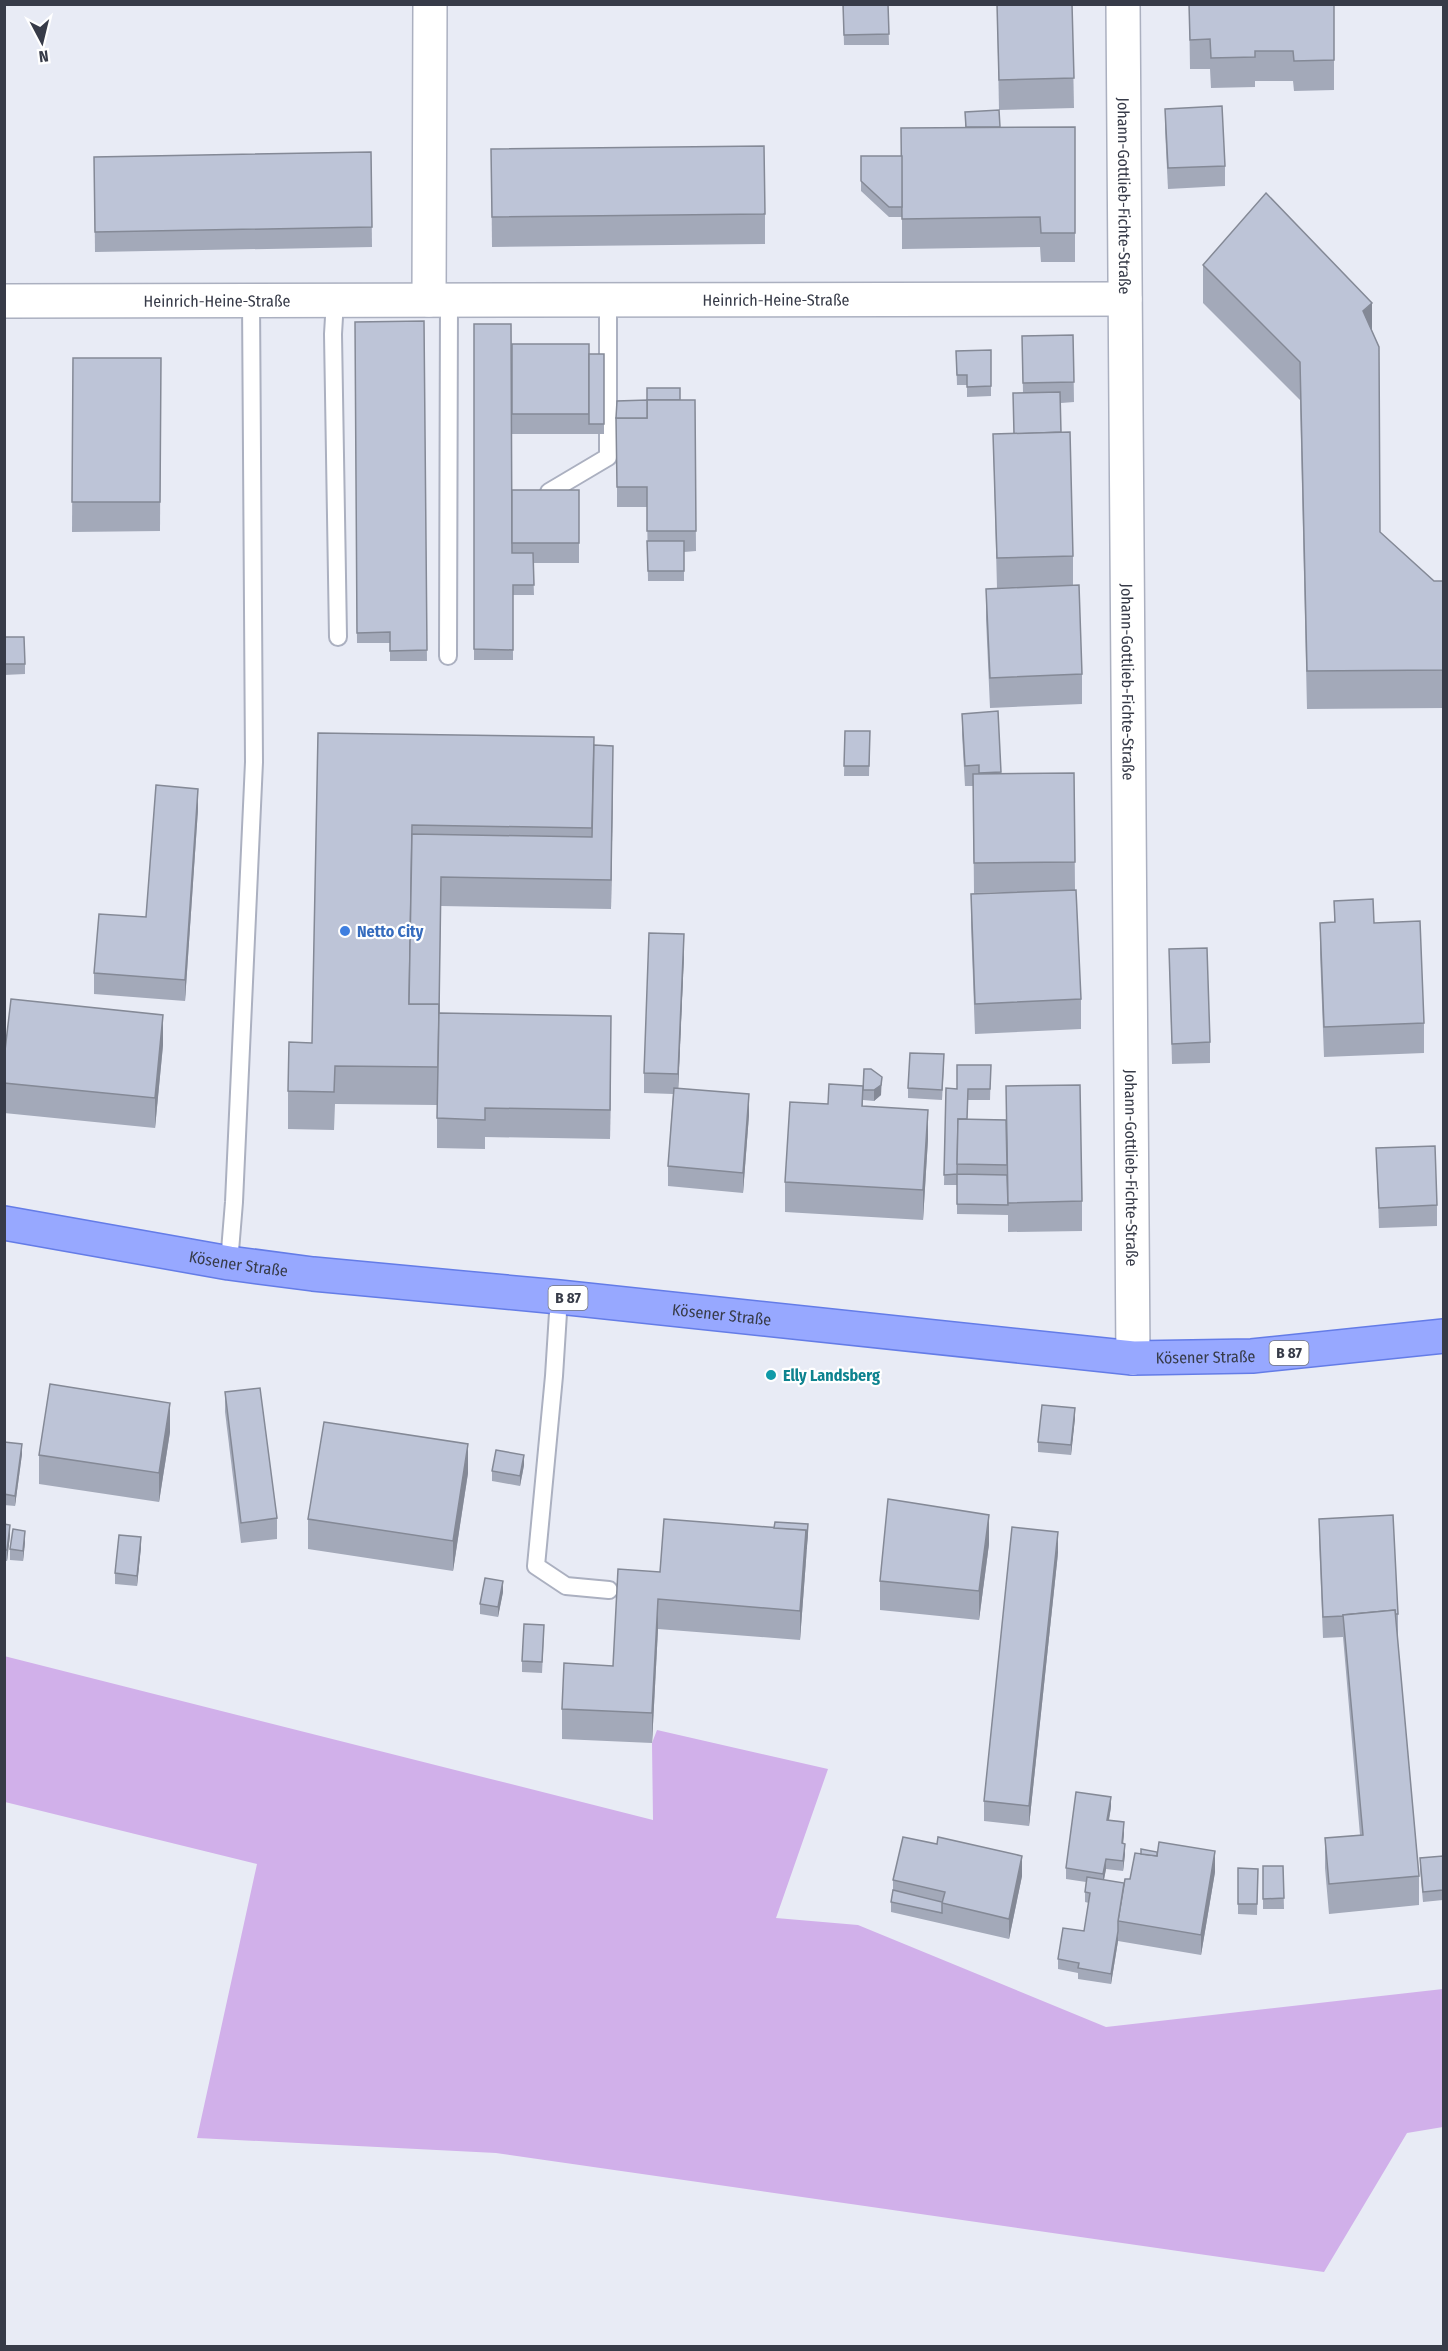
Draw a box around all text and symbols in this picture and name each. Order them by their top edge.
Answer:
north arrow [12,12,72,72]
text: N [38,46,50,66]
street label: Johann-Gottlieb-Fichte-Straße [1114,97,1134,295]
street label: Heinrich-Heine-Straße [703,290,850,310]
street label: Heinrich-Heine-Straße [144,291,291,311]
street label: Johann-Gottlieb-Fichte-Straße [1117,583,1138,781]
place label: Netto City [357,922,424,941]
marker: Netto City [338,924,352,938]
street label: Johann-Gottlieb-Fichte-Straße [1121,1069,1141,1267]
street label: Kösener Straße [187,1247,289,1281]
road number: B 87 [548,1286,588,1310]
street label: Kösener Straße [671,1300,772,1330]
road number: B 87 [1270,1341,1308,1365]
street label: Kösener Straße [1155,1347,1256,1368]
place label: Elly Landsberg [783,1366,880,1385]
marker: Elly Landsberg [764,1368,778,1382]

